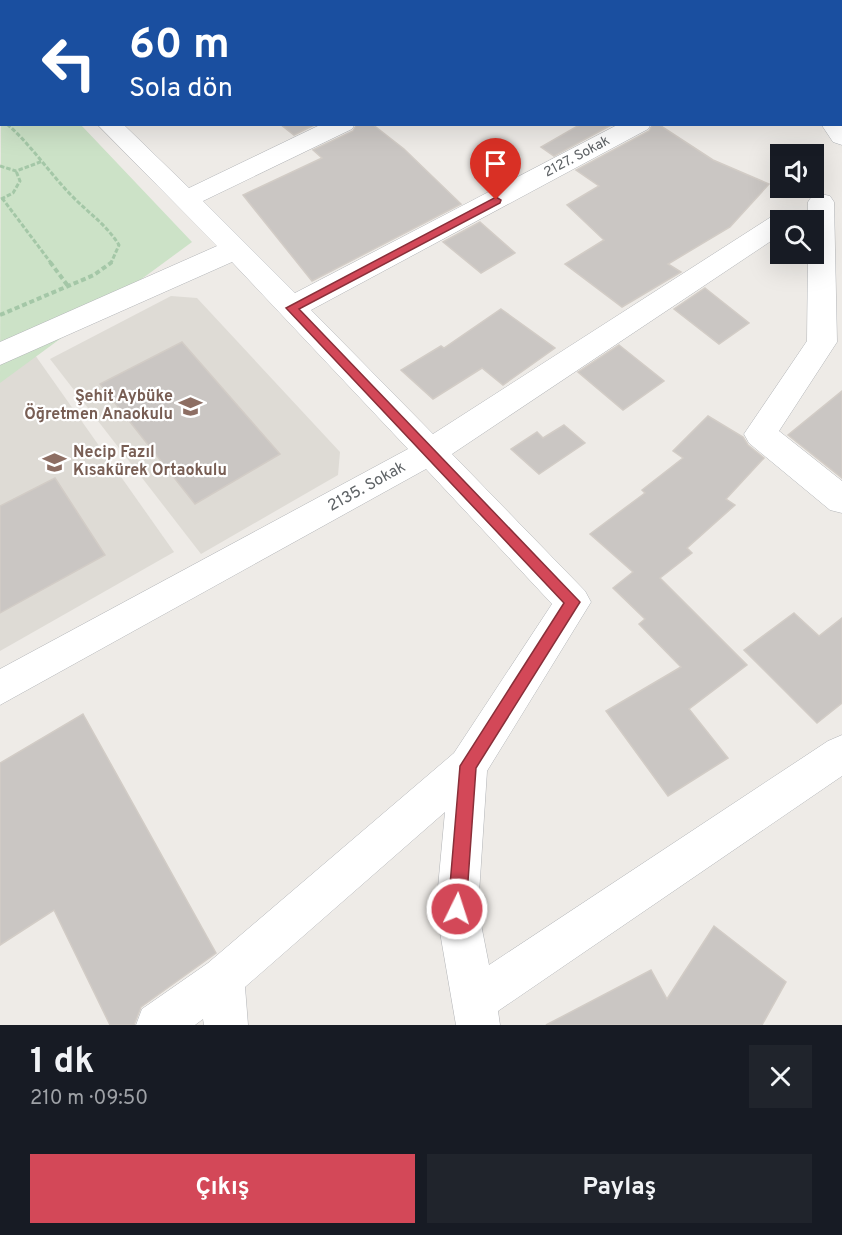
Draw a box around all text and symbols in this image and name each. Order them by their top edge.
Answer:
text: 60 m [129,20,230,73]
icon: left [30,24,108,102]
text: Sola dön [129,72,233,106]
street label: 2127. Sokak [541,132,613,182]
pin [470,138,521,200]
map controls [770,144,824,264]
button: sound [770,144,824,198]
icon: arrive [479,147,512,180]
button: search [770,210,824,264]
place label: Şehit Aybüke Öğretmen Anaokulu [24,387,173,425]
school or university icon: Şehit Aybüke Öğretmen Anaokulu [178,393,204,419]
place label: Necip Fazıl Kısakürek Ortaokulu [73,443,227,481]
school or university icon: Necip Fazıl Kısakürek Ortaokulu [42,449,68,475]
street label: 2135. Sokak [325,457,409,517]
position arrow [425,877,489,941]
text: 1 dk [30,1040,94,1086]
button: close [749,1045,812,1108]
text: 210 m · 09:50 [30,1086,148,1112]
button: Çıkış [30,1154,415,1223]
button: Paylaş [427,1154,812,1223]

